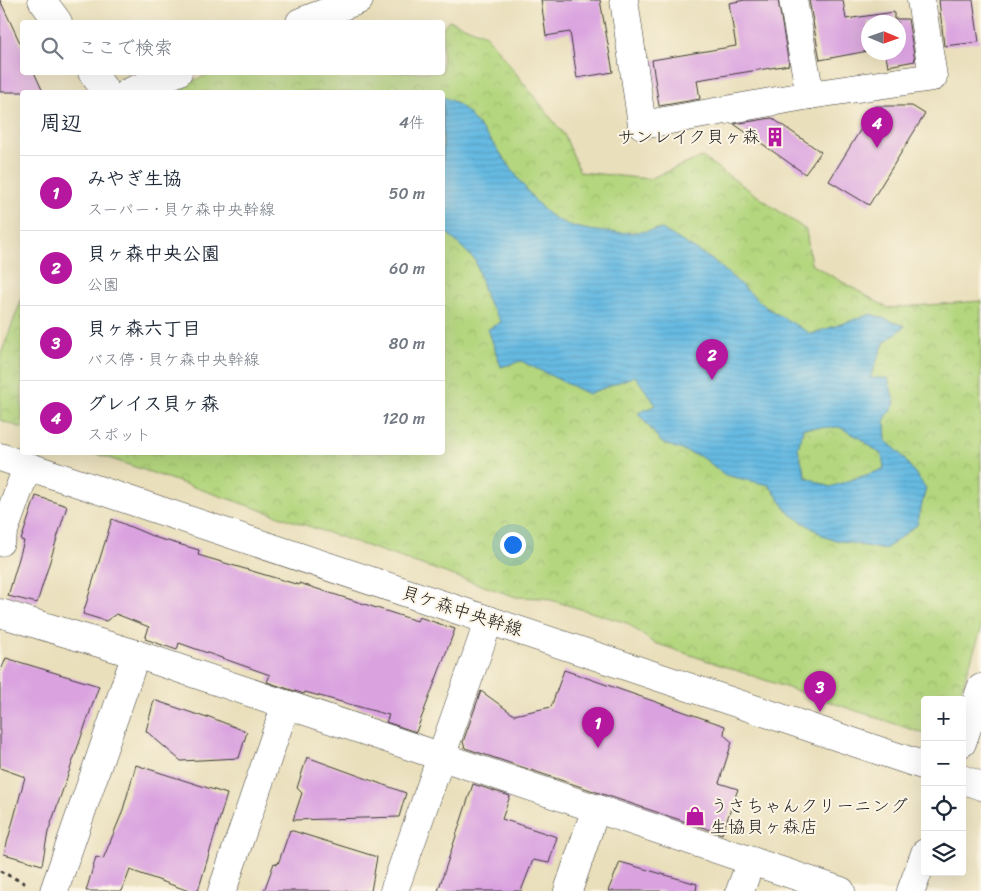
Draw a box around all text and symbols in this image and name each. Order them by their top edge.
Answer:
north arrow [861,15,906,60]
search box [20,20,445,75]
text: ここで検索 [78,31,173,64]
icon: search [38,34,66,62]
text: 周辺 [40,104,82,142]
pin: 4 [861,107,893,148]
text: 4件 [399,108,425,137]
place label: サンレイク貝ヶ森 [617,121,760,153]
building icon: サンレイク貝ヶ森 [764,126,786,148]
text: みやぎ生協 [87,162,182,195]
text: 1 [53,179,59,208]
text: 50 m [389,179,425,208]
text: スーパー · 貝ケ森中央幹線 [87,195,275,224]
text: 貝ヶ森中央公園 [87,237,220,270]
text: 2 [51,254,61,283]
text: 60 m [389,254,425,283]
text: 公園 [87,270,119,299]
text: 貝ヶ森六丁目 [87,312,201,345]
text: 3 [52,329,60,358]
text: 80 m [389,329,425,358]
pin: 2 [696,339,728,380]
text: バス停 · 貝ケ森中央幹線 [87,345,260,374]
text: グレイス貝ヶ森 [87,387,219,420]
text: 4 [51,404,61,433]
text: 120 m [382,404,425,433]
text: スポット [87,420,151,449]
your location [500,532,526,558]
street label: 貝ケ森中央幹線 [397,576,527,646]
pin: 3 [804,671,836,712]
map controls [921,696,966,876]
button: + [921,696,966,741]
pin: 1 [582,707,614,748]
button: − [921,741,966,786]
button: locate [921,786,966,831]
place label: うさちゃんクリーニング 生協貝ヶ森店 [710,790,908,843]
shop icon: うさちゃんクリーニング 生協貝ヶ森店 [684,805,706,827]
button: layers [921,831,966,876]

